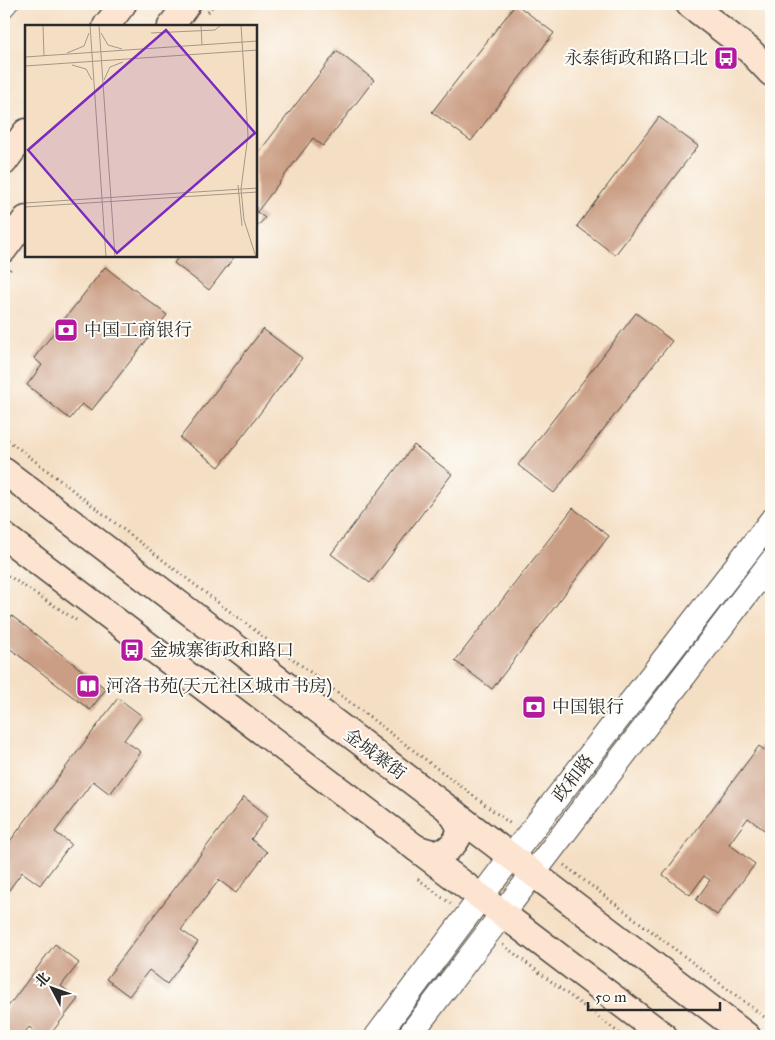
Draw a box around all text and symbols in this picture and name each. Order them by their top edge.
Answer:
inset map [25,25,258,258]
bus stop icon: 永泰街政和路口北 [713,45,739,71]
place label: 永泰街政和路口北 [564,47,708,69]
bank icon: 中国工商银行 [53,317,79,343]
place label: 中国工商银行 [84,319,192,341]
bus stop icon: 金城寨街政和路口 [119,637,145,663]
place label: 金城寨街政和路口 [150,639,294,661]
library icon: 河洛书苑(天元社区城市书房) [75,673,101,699]
place label: 河洛书苑(天元社区城市书房) [106,675,332,698]
bank icon: 中国银行 [521,694,547,720]
place label: 中国银行 [552,696,624,718]
street label: 金城寨街 [340,724,410,784]
street label: 政和路 [548,750,598,806]
north arrow [28,962,78,1012]
text: 北 [32,969,54,991]
scale bar [588,980,720,1012]
text: 50 m [595,988,627,1006]

